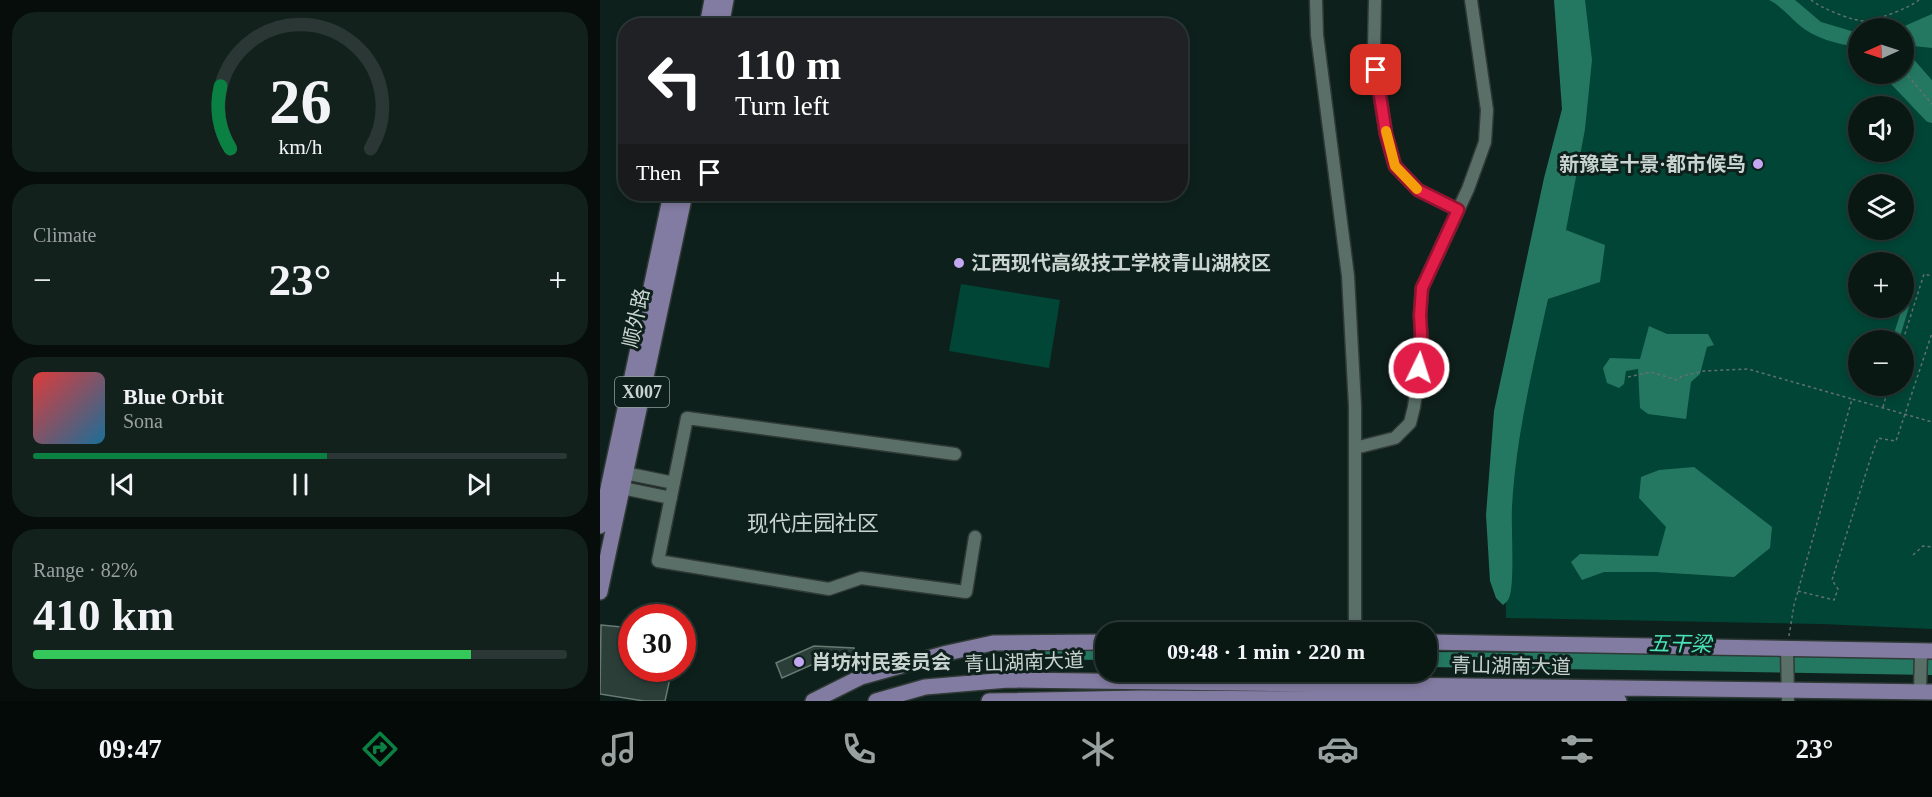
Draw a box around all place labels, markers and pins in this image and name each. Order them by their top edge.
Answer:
pin [1350,44,1401,95]
place label: 新豫章十景·都市候鸟 [1559,153,1746,175]
marker: 新豫章十景·都市候鸟 [1751,157,1765,171]
place label: 江西现代高级技工学校青山湖校区 [971,252,1271,274]
marker: 江西现代高级技工学校青山湖校区 [952,256,966,270]
place label: 肖坊村民委员会 [811,651,951,673]
marker: 肖坊村民委员会 [792,655,806,669]

